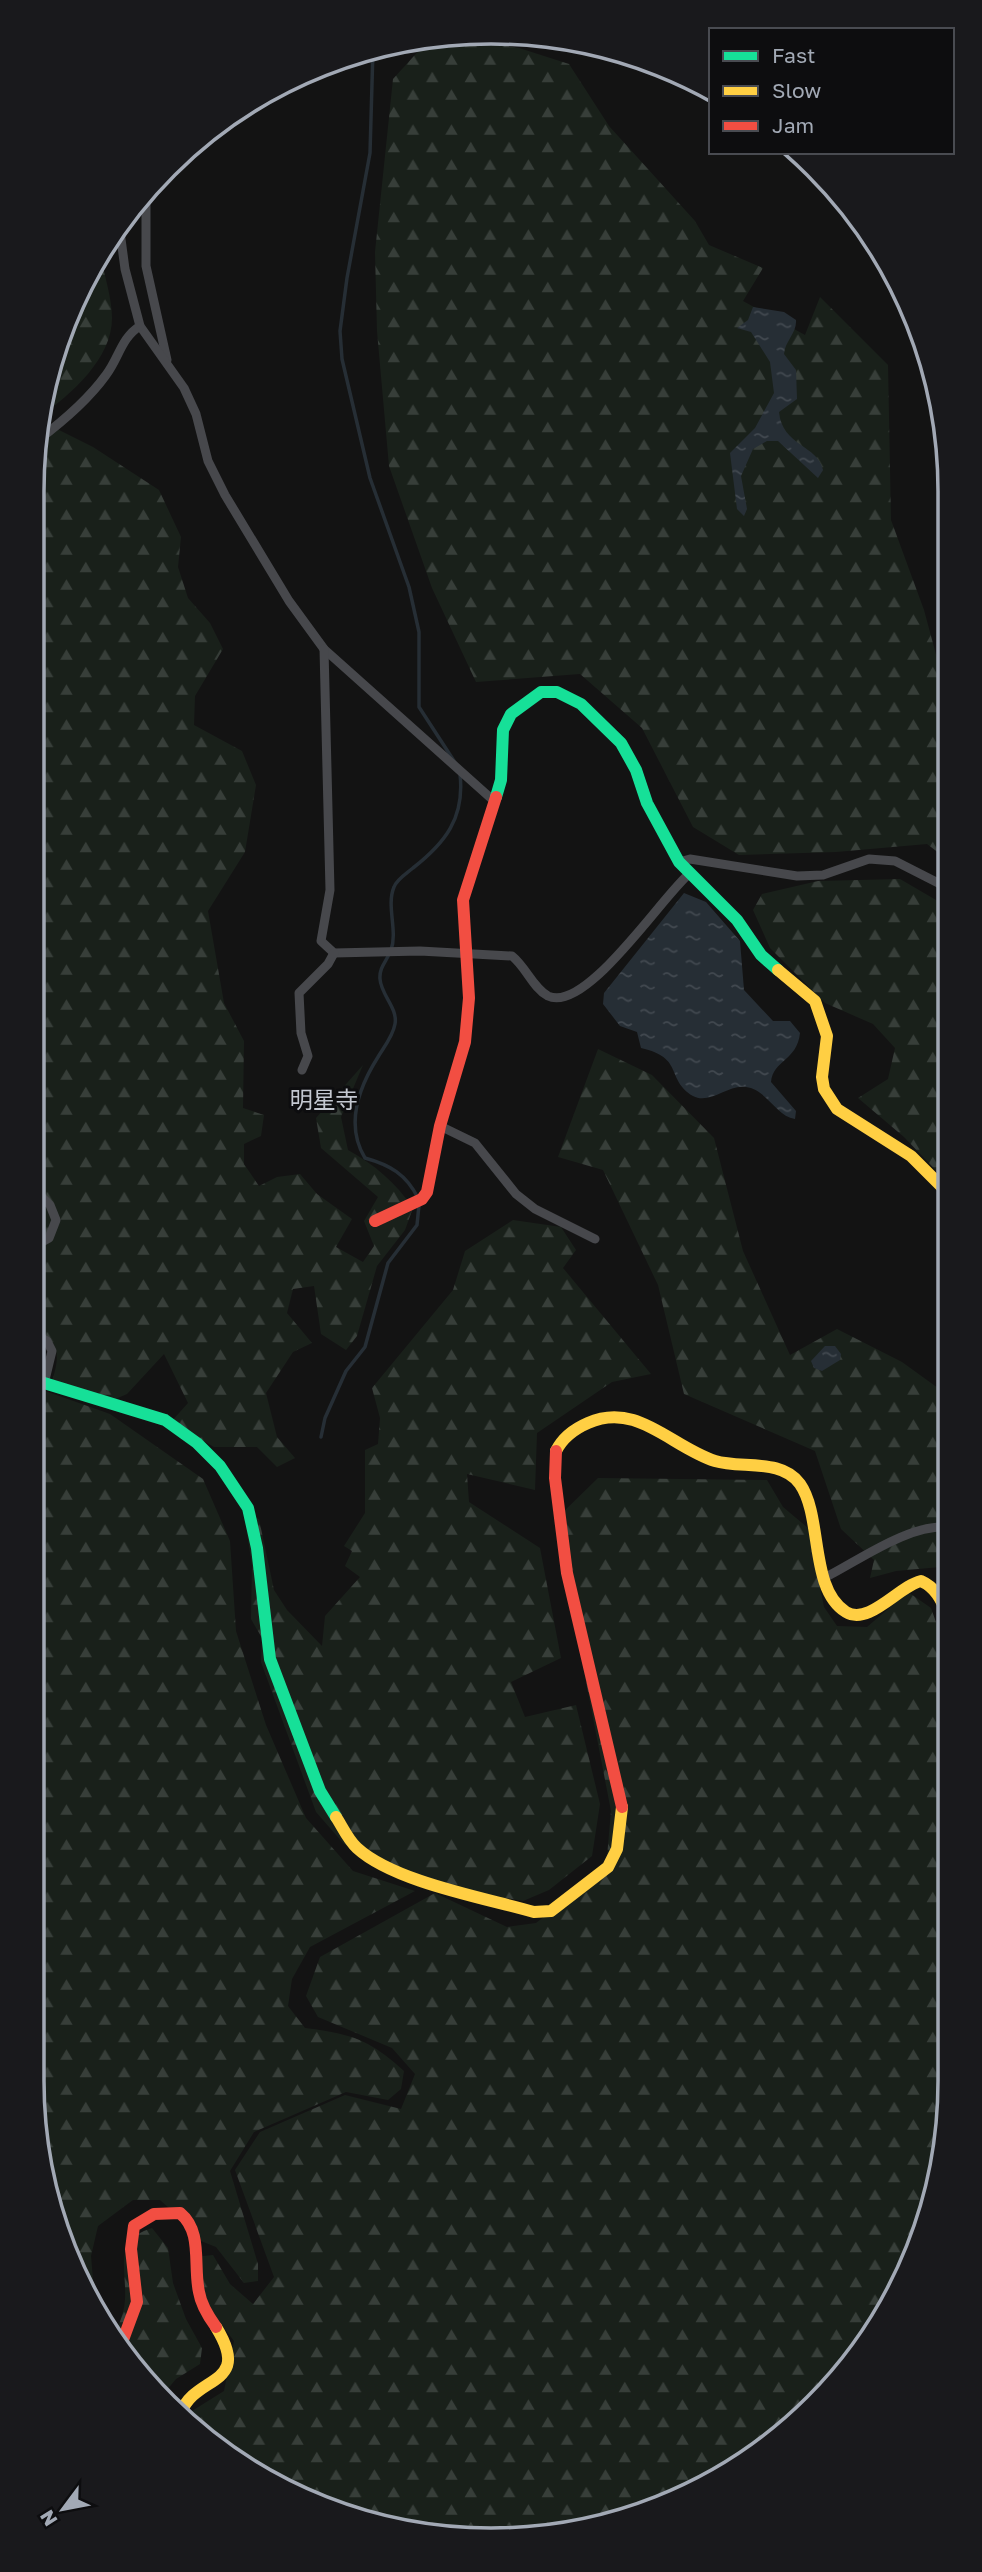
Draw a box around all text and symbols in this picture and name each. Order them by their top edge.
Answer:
legend [709,28,954,154]
text: Fast [772,42,815,68]
text: Slow [772,77,821,103]
text: Jam [772,112,814,138]
district label: 明星寺 [290,1085,359,1113]
north arrow [28,2474,98,2544]
text: N [35,2506,62,2530]

